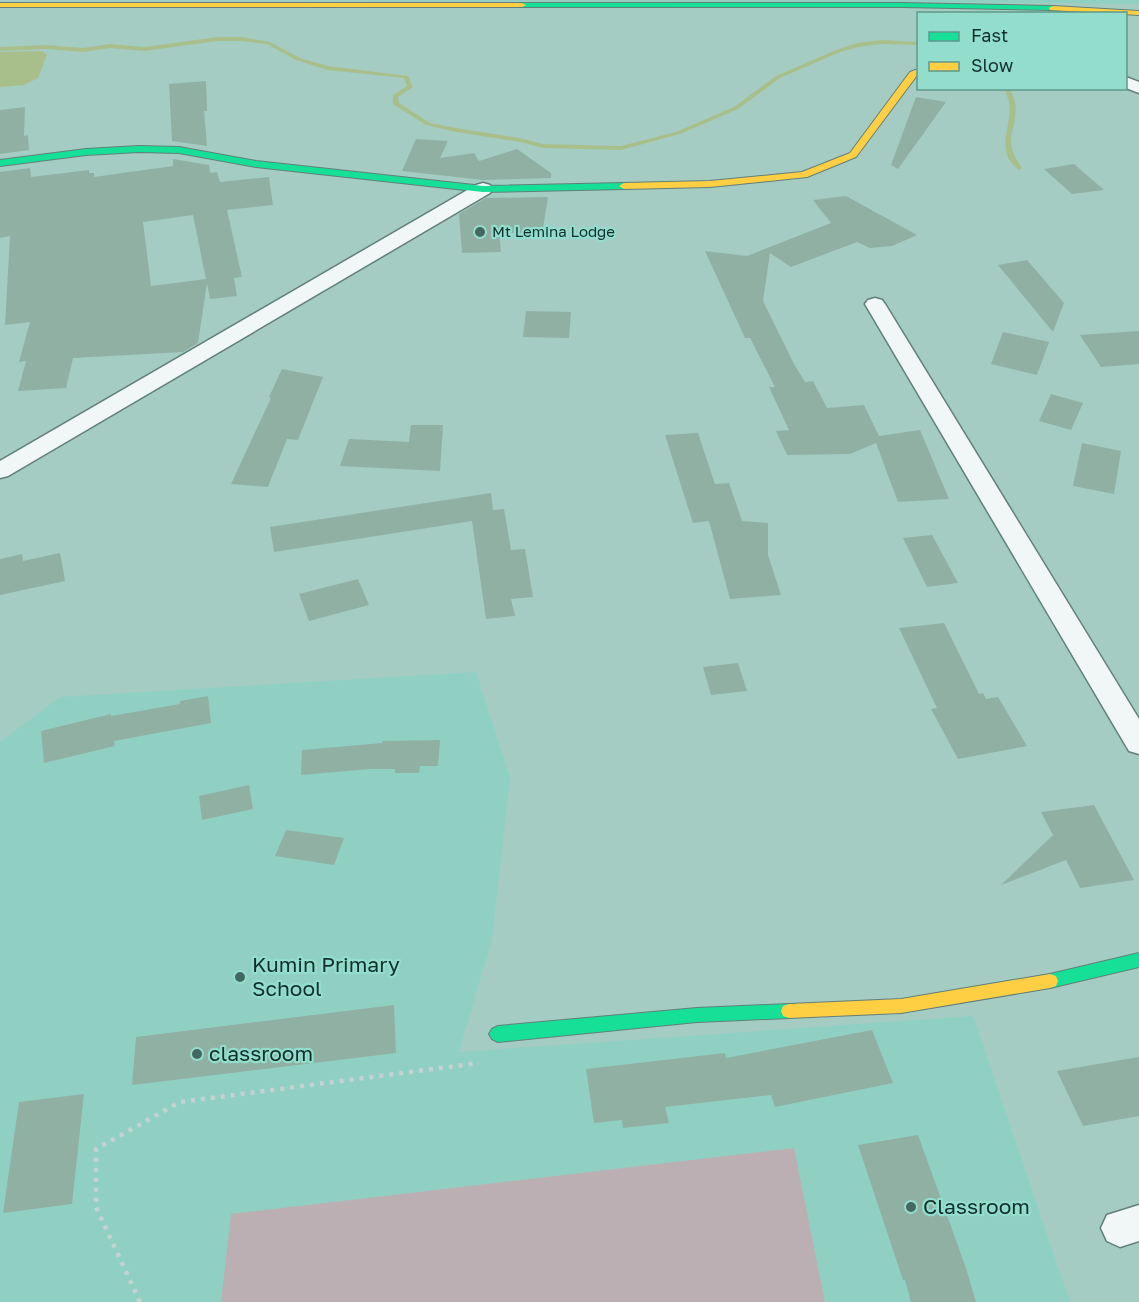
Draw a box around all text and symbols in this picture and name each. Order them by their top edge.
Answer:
legend [917,12,1127,90]
text: Fast [971,24,1008,46]
text: Slow [971,54,1014,76]
place label: Mt Lemina Lodge [492,222,615,240]
marker: Mt Lemina Lodge [473,225,487,239]
place label: Kumin Primary School [252,951,400,1001]
marker: Kumin Primary School [233,970,247,984]
place label: classroom [209,1040,313,1066]
marker: classroom [190,1047,204,1061]
place label: Classroom [923,1193,1030,1219]
marker: Classroom [904,1200,918,1214]

